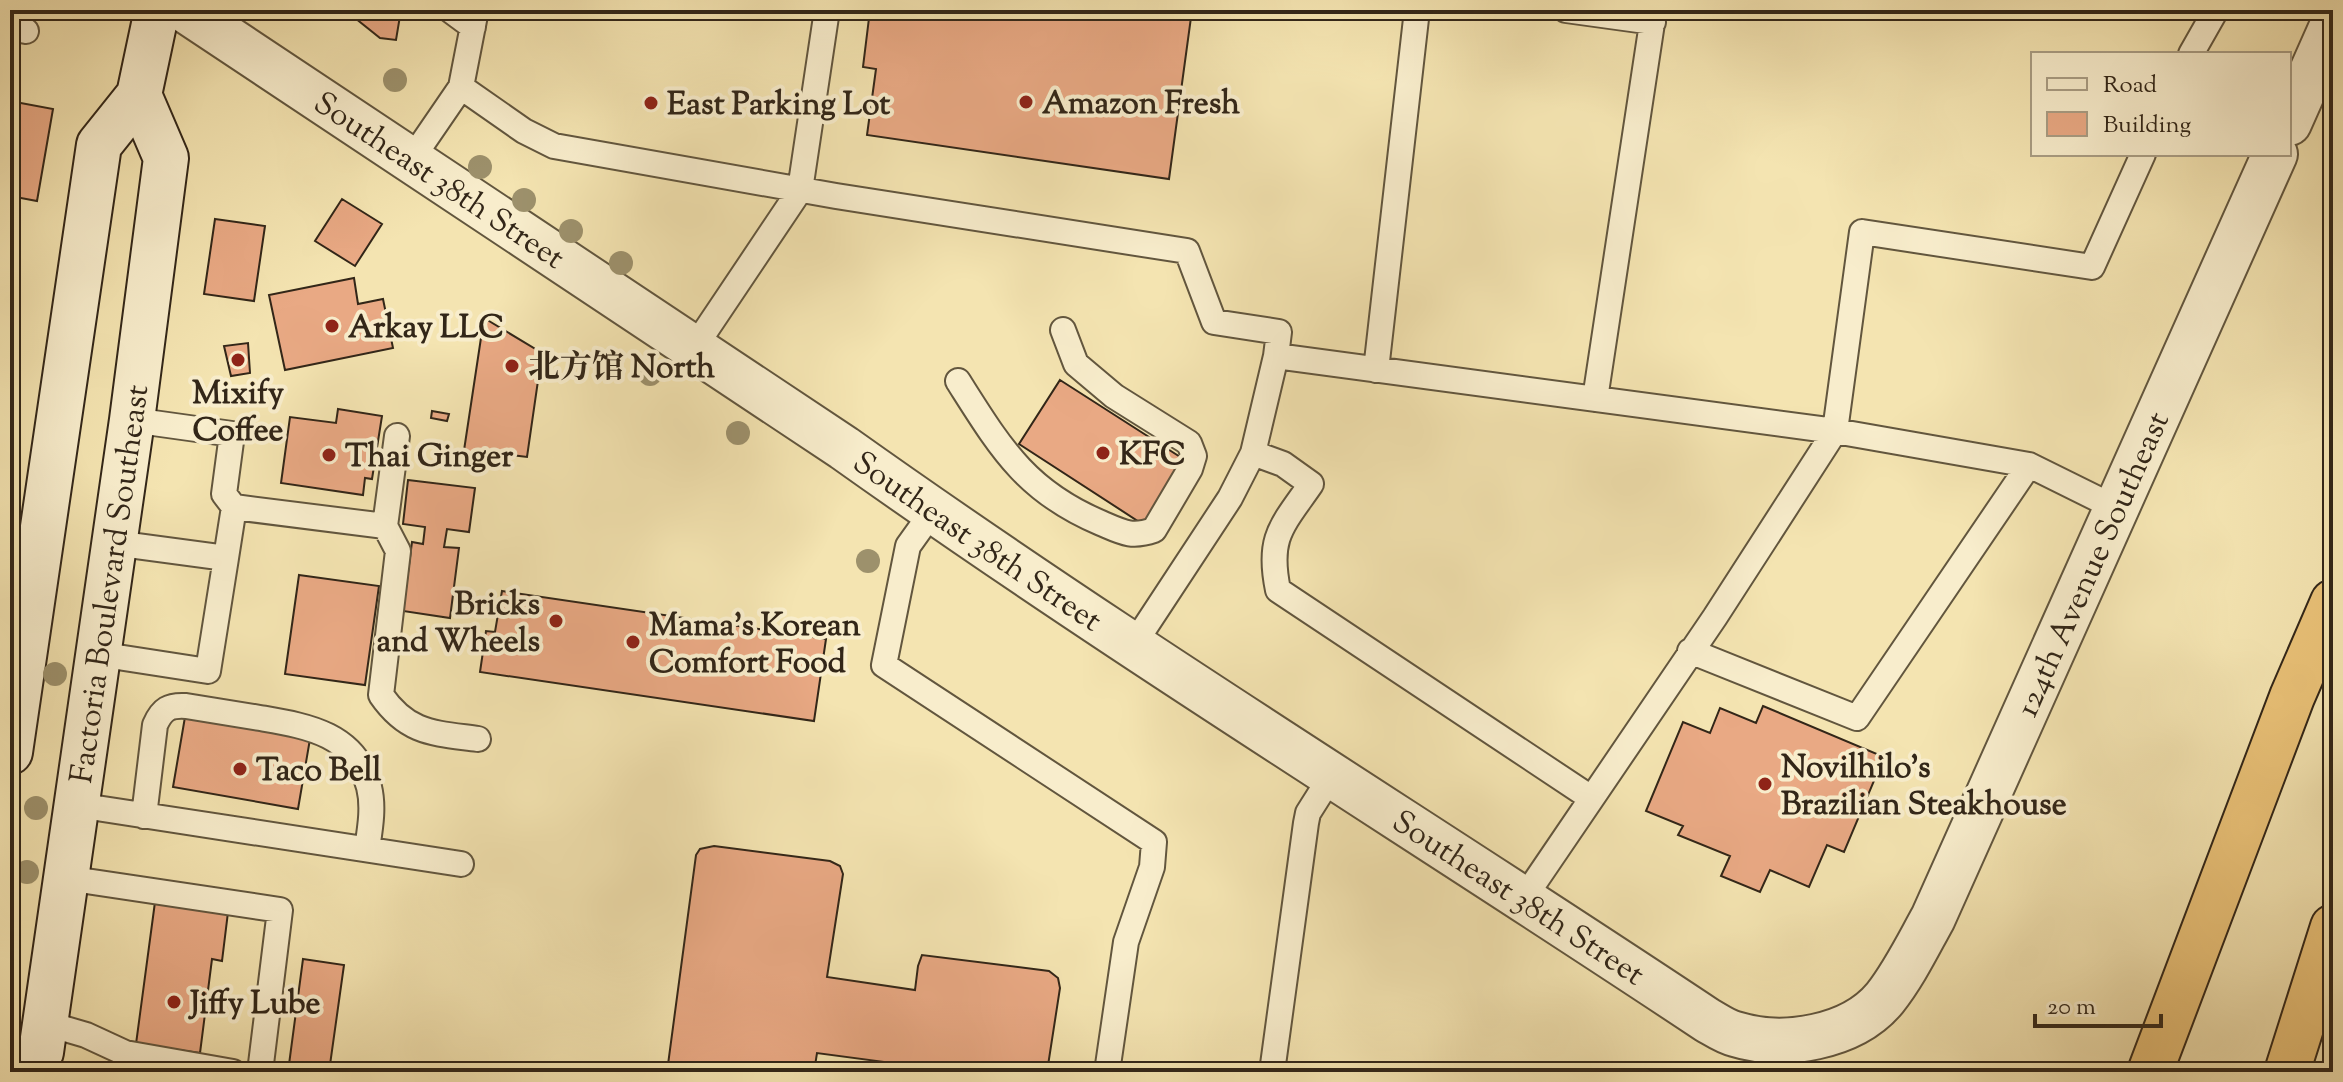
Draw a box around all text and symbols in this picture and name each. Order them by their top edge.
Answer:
legend [2031,52,2291,156]
text: Road [2103,69,2157,103]
street label: Southeast 38th Street [304,82,573,282]
place label: Amazon Fresh [1042,82,1240,128]
place label: East Parking Lot [667,83,890,129]
marker: Amazon Fresh [1017,93,1035,111]
marker: East Parking Lot [642,94,660,112]
text: Building [2103,109,2192,143]
place label: Arkay LLC [348,306,504,352]
marker: Arkay LLC [323,317,341,335]
place label: 北方馆 North [528,346,715,392]
marker: Mixify Coffee [229,351,247,369]
marker: 北方馆 North [503,357,521,375]
place label: Mixify Coffee [192,372,284,455]
street label: Factoria Boulevard Southeast [60,382,162,786]
street label: 124th Avenue Southeast [2006,405,2183,725]
place label: KFC [1119,433,1186,479]
place label: Thai Ginger [345,435,514,481]
street label: Southeast 38th Street [842,441,1110,645]
marker: KFC [1094,444,1112,462]
marker: Thai Ginger [320,446,338,464]
place label: Bricks and Wheels [377,583,540,666]
place label: Mama's Korean Comfort Food [649,604,861,687]
marker: Bricks and Wheels [547,612,565,630]
marker: Mama's Korean Comfort Food [624,633,642,651]
place label: Novilhilo's Brazilian Steakhouse [1781,746,2067,829]
place label: Taco Bell [256,749,382,795]
marker: Taco Bell [231,760,249,778]
marker: Novilhilo's Brazilian Steakhouse [1756,775,1774,793]
street label: Southeast 38th Street [1382,800,1653,999]
scale bar [2035,978,2161,1028]
place label: Jiffy Lube [188,982,320,1028]
text: 20 m [2047,991,2096,1025]
marker: Jiffy Lube [165,993,183,1011]

